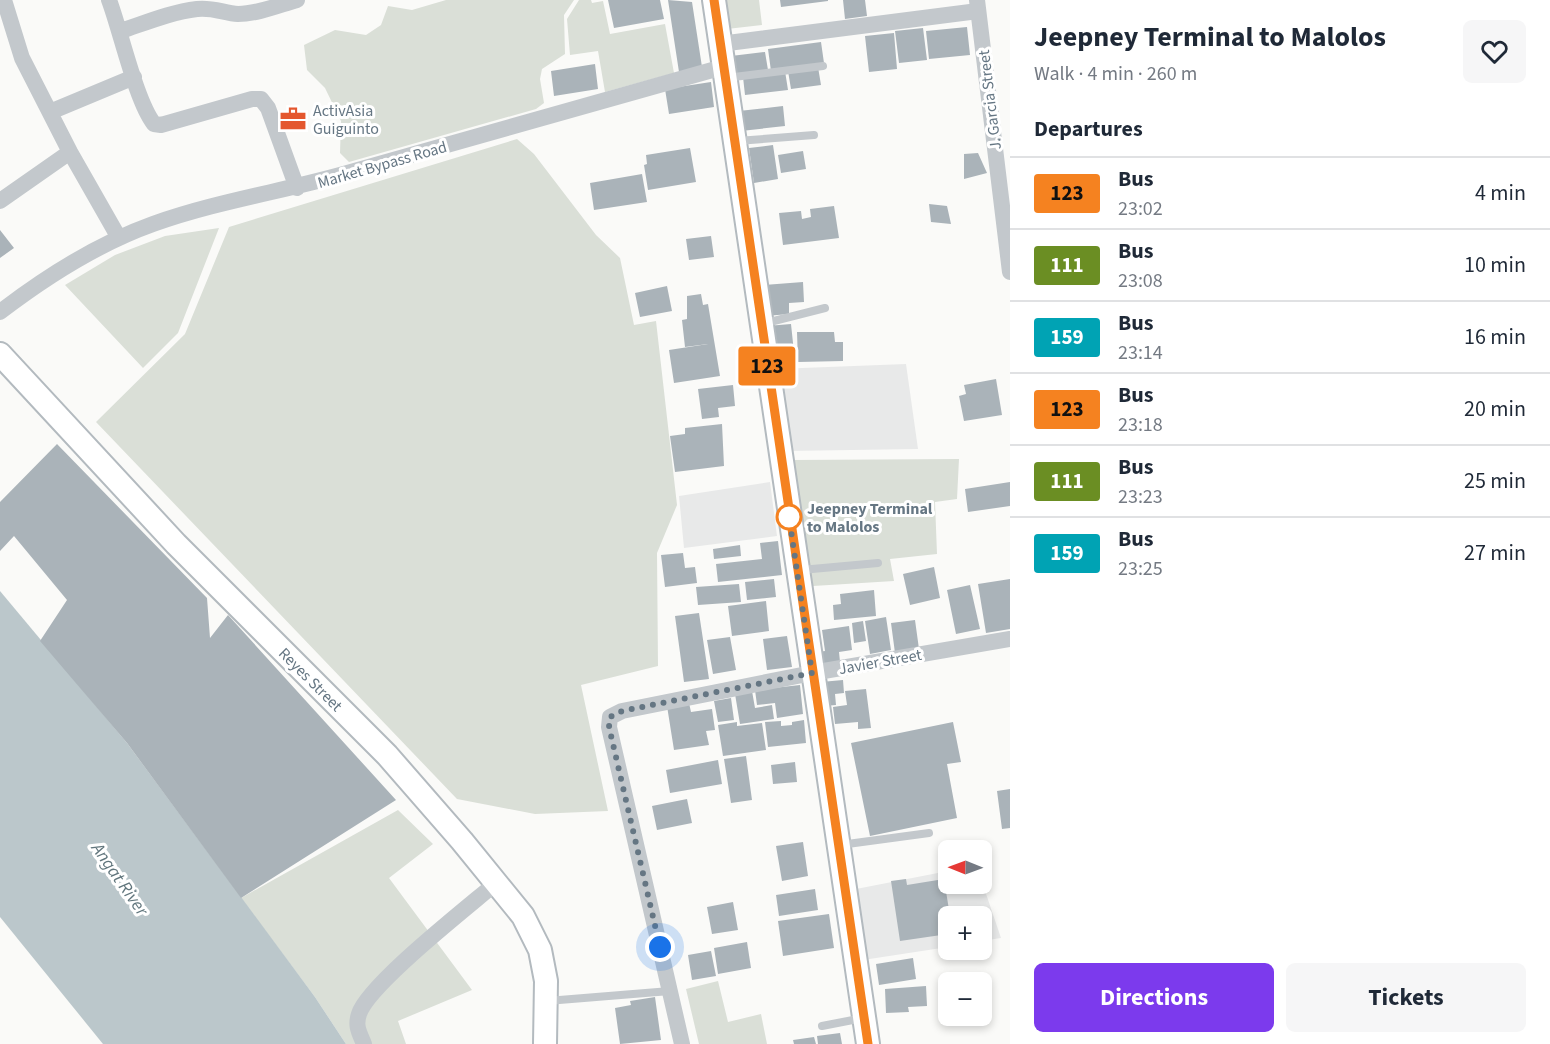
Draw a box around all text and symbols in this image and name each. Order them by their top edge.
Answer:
text: Jeepney Terminal to Malolos [1034,17,1386,57]
button: heart [1463,20,1526,83]
street label: J. Garcia Street [973,48,1007,151]
text: Walk · 4 min · 260 m [1034,60,1197,88]
place label: ActivAsia Guiguinto [313,100,379,140]
office icon: ActivAsia Guiguinto [278,104,308,134]
text: Departures [1034,113,1143,145]
street label: Market Bypass Road [315,136,450,194]
text: Bus [1118,163,1154,195]
text: 4 min [1475,177,1526,209]
text: 123 [1050,178,1084,208]
text: 23:02 [1118,195,1163,223]
text: Bus [1118,235,1154,267]
text: 10 min [1464,249,1526,281]
text: 111 [1050,250,1084,280]
text: 23:08 [1118,267,1163,295]
text: Bus [1118,307,1154,339]
text: 16 min [1464,321,1526,353]
text: 159 [1050,322,1084,352]
text: 23:14 [1118,339,1163,367]
line badge: 123 [732,346,801,386]
text: 123 [750,351,784,381]
text: Bus [1118,379,1154,411]
text: 20 min [1464,393,1526,425]
text: 123 [1050,394,1084,424]
text: 23:18 [1118,411,1163,439]
text: Bus [1118,451,1154,483]
text: 25 min [1464,465,1526,497]
text: 111 [1050,466,1084,496]
text: 23:23 [1118,483,1163,511]
place label: Jeepney Terminal to Malolos [807,498,933,538]
marker: Jeepney Terminal to Malolos [776,504,802,530]
text: Bus [1118,523,1154,555]
text: 27 min [1464,537,1526,569]
text: 159 [1050,538,1084,568]
text: 23:25 [1118,555,1163,583]
street label: Reyes Street [273,643,348,717]
street label: Javier Street [837,644,924,680]
water label: Angat River [85,837,154,922]
north arrow [938,840,992,894]
map controls [938,840,992,1026]
button: + [938,906,992,960]
your location [645,932,675,962]
button: Directions [1034,963,1274,1032]
button: Tickets [1286,963,1526,1032]
button: − [938,972,992,1026]

